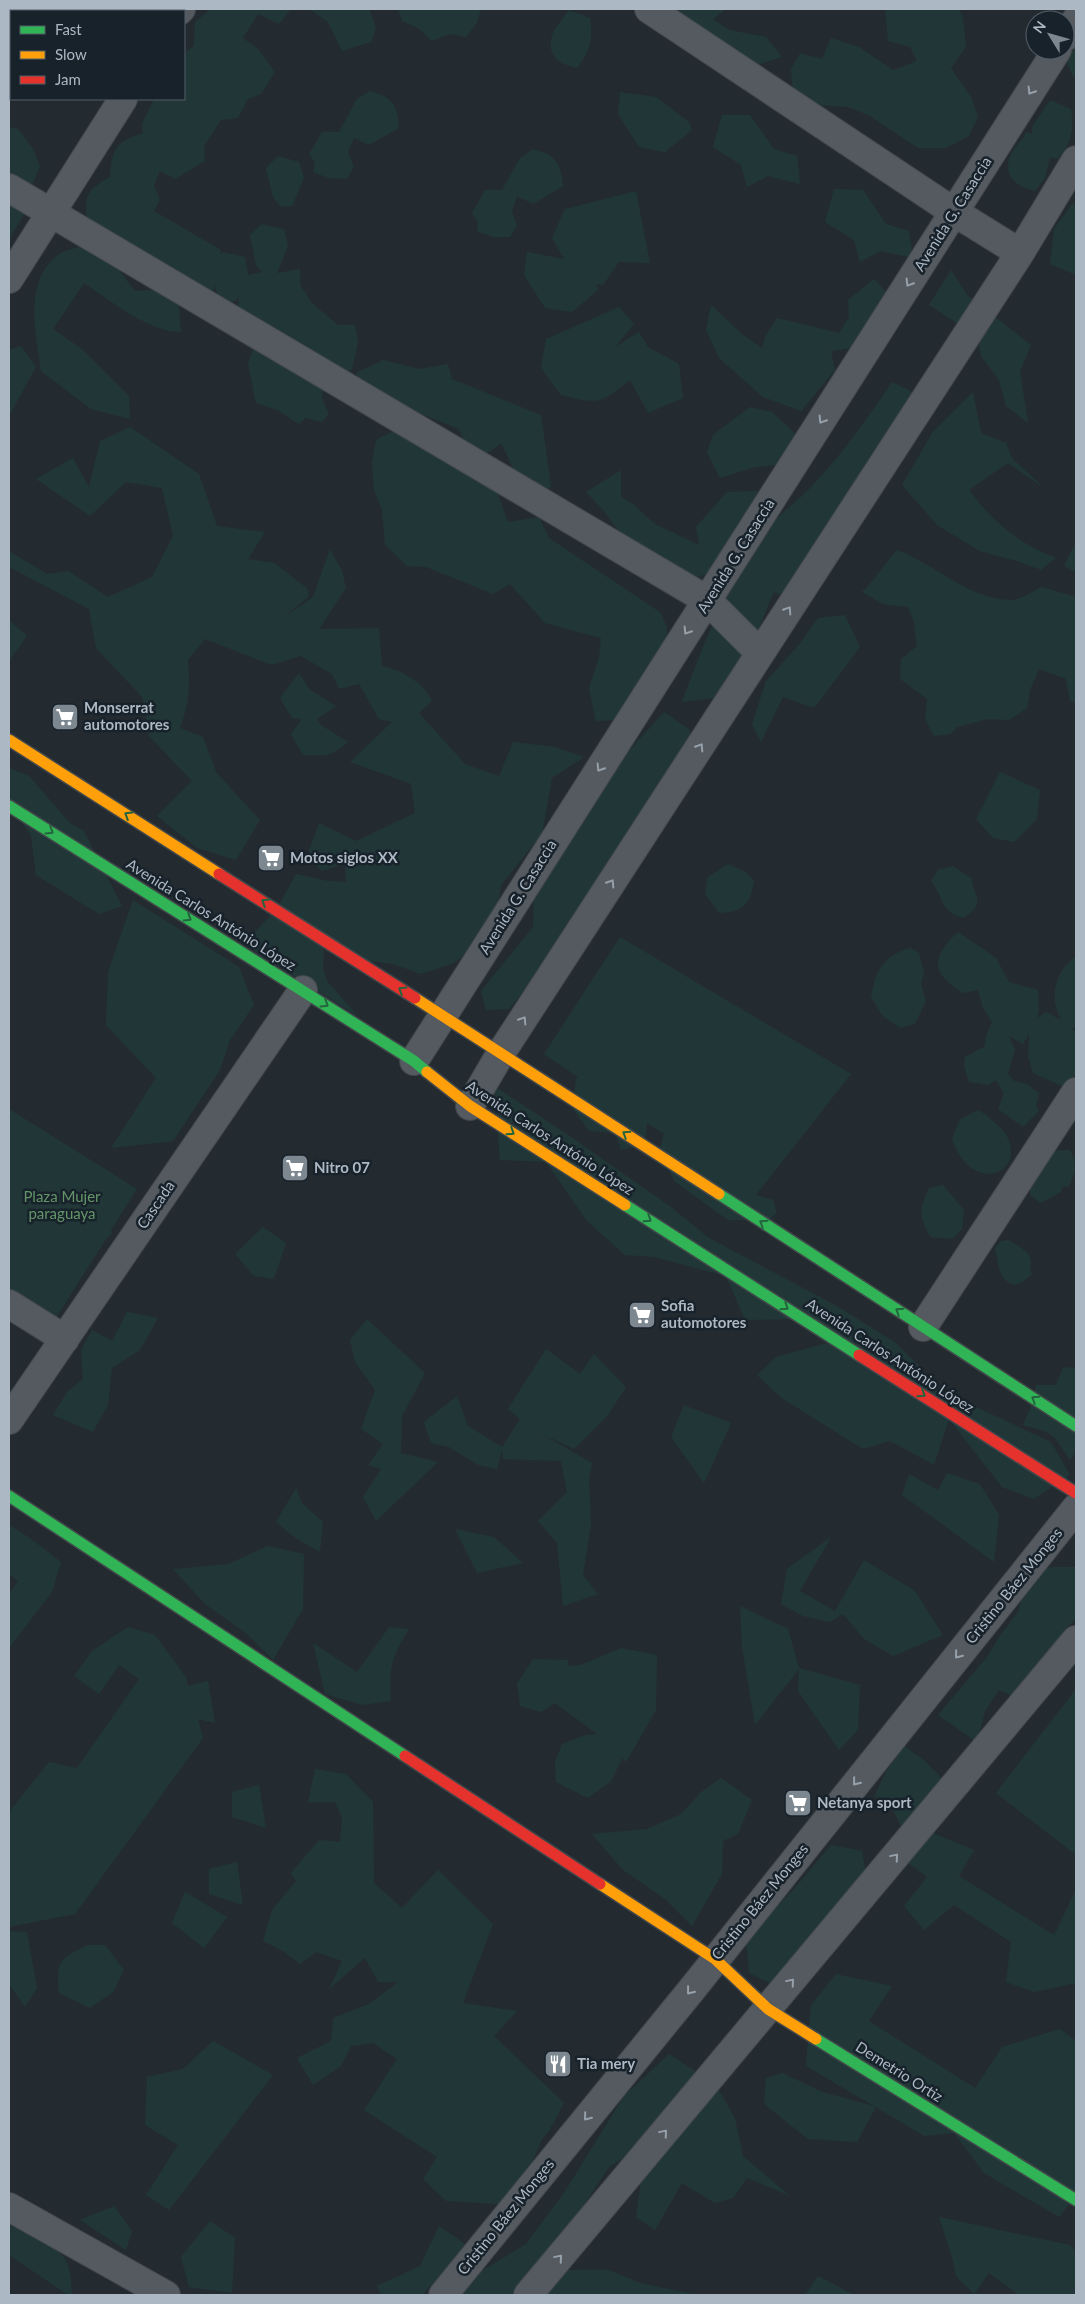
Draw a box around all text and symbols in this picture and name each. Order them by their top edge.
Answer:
legend [10,10,185,100]
north arrow [1025,10,1075,60]
text: N [1029,17,1049,36]
text: Fast [55,20,82,38]
text: Slow [55,45,87,63]
text: Jam [55,70,81,88]
one-way arrow [1028,86,1037,95]
street label: Avenida G. Casaccia [910,153,995,274]
one-way arrow [906,278,915,287]
one-way arrow [818,415,828,424]
street label: Avenida G. Casaccia [693,495,778,616]
one-way arrow [782,607,791,616]
one-way arrow [684,626,694,635]
place label: Monserrat automotores [84,698,170,733]
supermarket icon: Monserrat automotores [50,702,80,732]
one-way arrow [693,743,703,752]
one-way arrow [597,763,607,772]
one-way arrow [124,812,133,821]
one-way arrow [45,825,54,835]
street label: Avenida G. Casaccia [475,836,560,957]
supermarket icon: Motos siglos XX [256,843,286,873]
place label: Motos siglos XX [290,848,399,866]
street label: Avenida Carlos António López [123,854,300,974]
one-way arrow [605,880,614,889]
one-way arrow [261,899,270,909]
one-way arrow [182,912,191,921]
one-way arrow [398,986,407,996]
one-way arrow [320,998,329,1008]
one-way arrow [517,1016,526,1025]
street label: Avenida Carlos António López [463,1076,638,1198]
one-way arrow [505,1126,514,1135]
one-way arrow [623,1131,632,1141]
supermarket icon: Nitro 07 [280,1153,310,1183]
place label: Nitro 07 [314,1158,370,1176]
street label: Cascada [132,1177,178,1232]
park label: Plaza Mujer paraguaya [23,1187,101,1222]
one-way arrow [642,1213,651,1223]
one-way arrow [759,1219,768,1229]
street label: Avenida Carlos António López [803,1294,978,1416]
place label: Sofia automotores [661,1296,747,1331]
supermarket icon: Sofia automotores [627,1300,657,1330]
one-way arrow [779,1300,788,1310]
one-way arrow [895,1308,905,1317]
one-way arrow [916,1388,925,1397]
one-way arrow [1032,1396,1041,1406]
street label: Cristino Báez Monges [961,1524,1065,1647]
one-way arrow [956,1649,964,1658]
one-way arrow [854,1776,862,1785]
supermarket icon: Netanya sport [783,1788,813,1818]
place label: Netanya sport [817,1793,912,1811]
street label: Cristino Báez Monges [707,1840,811,1963]
one-way arrow [889,1854,898,1863]
one-way arrow [785,1979,793,1988]
one-way arrow [687,1985,695,1994]
street label: Demetrio Ortiz [853,2037,947,2105]
restaurant icon: Tia mery [543,2049,573,2079]
place label: Tia mery [577,2054,635,2072]
one-way arrow [584,2112,593,2121]
one-way arrow [658,2130,667,2139]
street label: Cristino Báez Monges [453,2155,557,2278]
one-way arrow [554,2255,562,2264]

